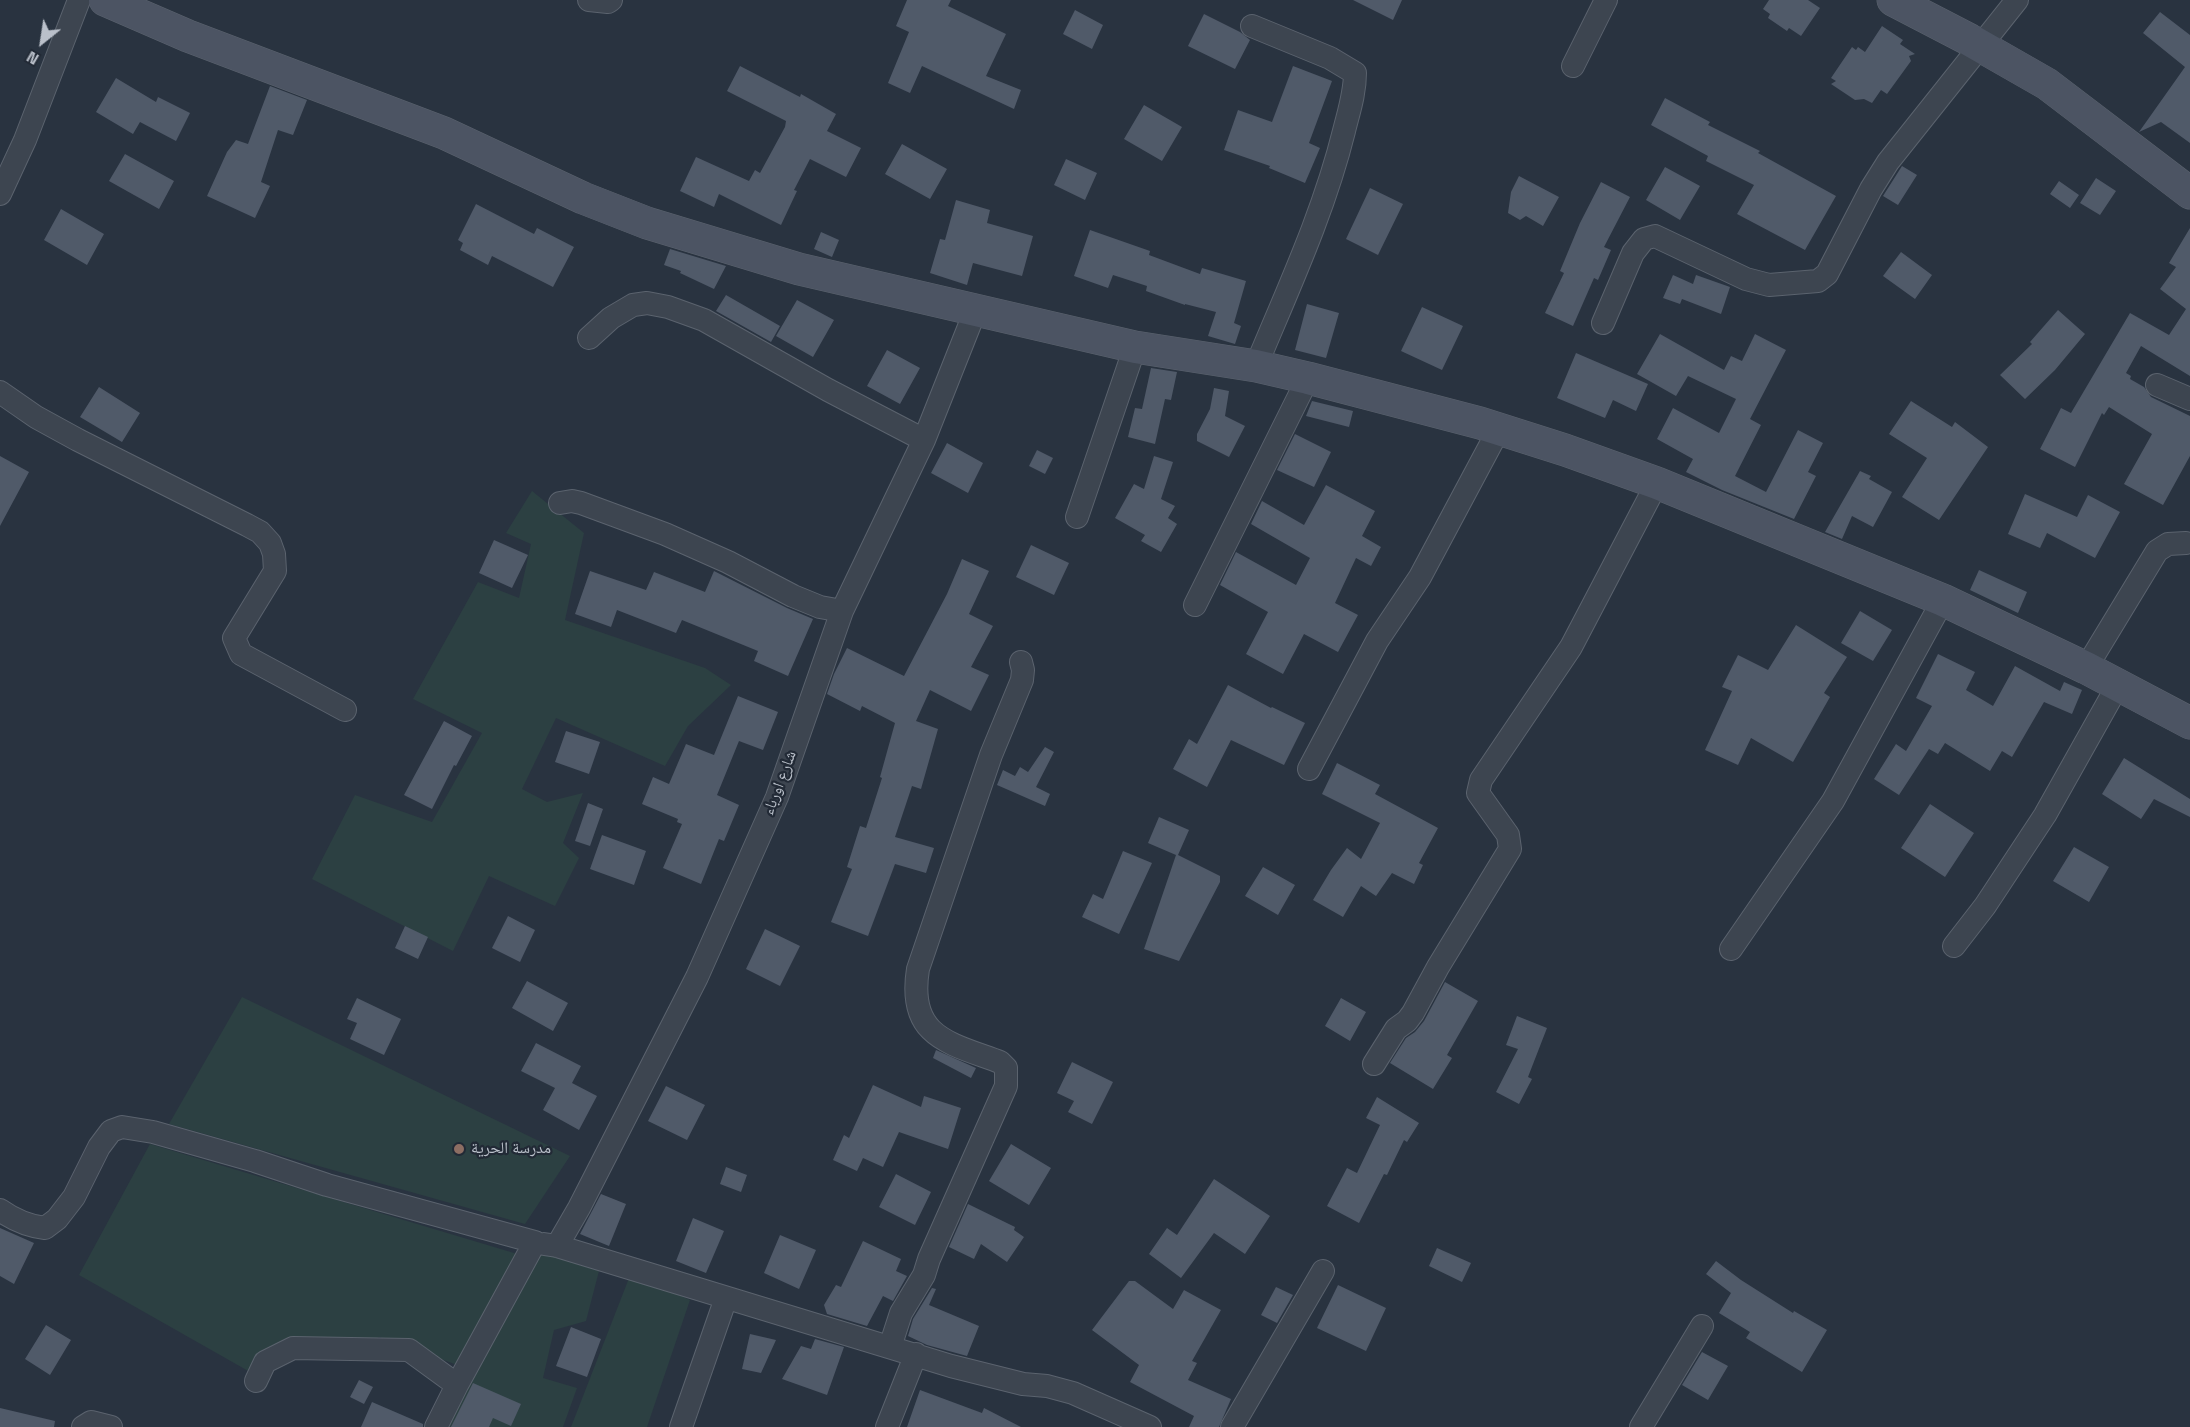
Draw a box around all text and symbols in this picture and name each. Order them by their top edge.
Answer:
north arrow [12,12,72,72]
text: N [23,46,43,70]
street label: شارع اورباء [759,748,801,818]
place label: مدرسة الحرية [471,1139,551,1159]
marker: مدرسة الحرية [452,1142,466,1156]

